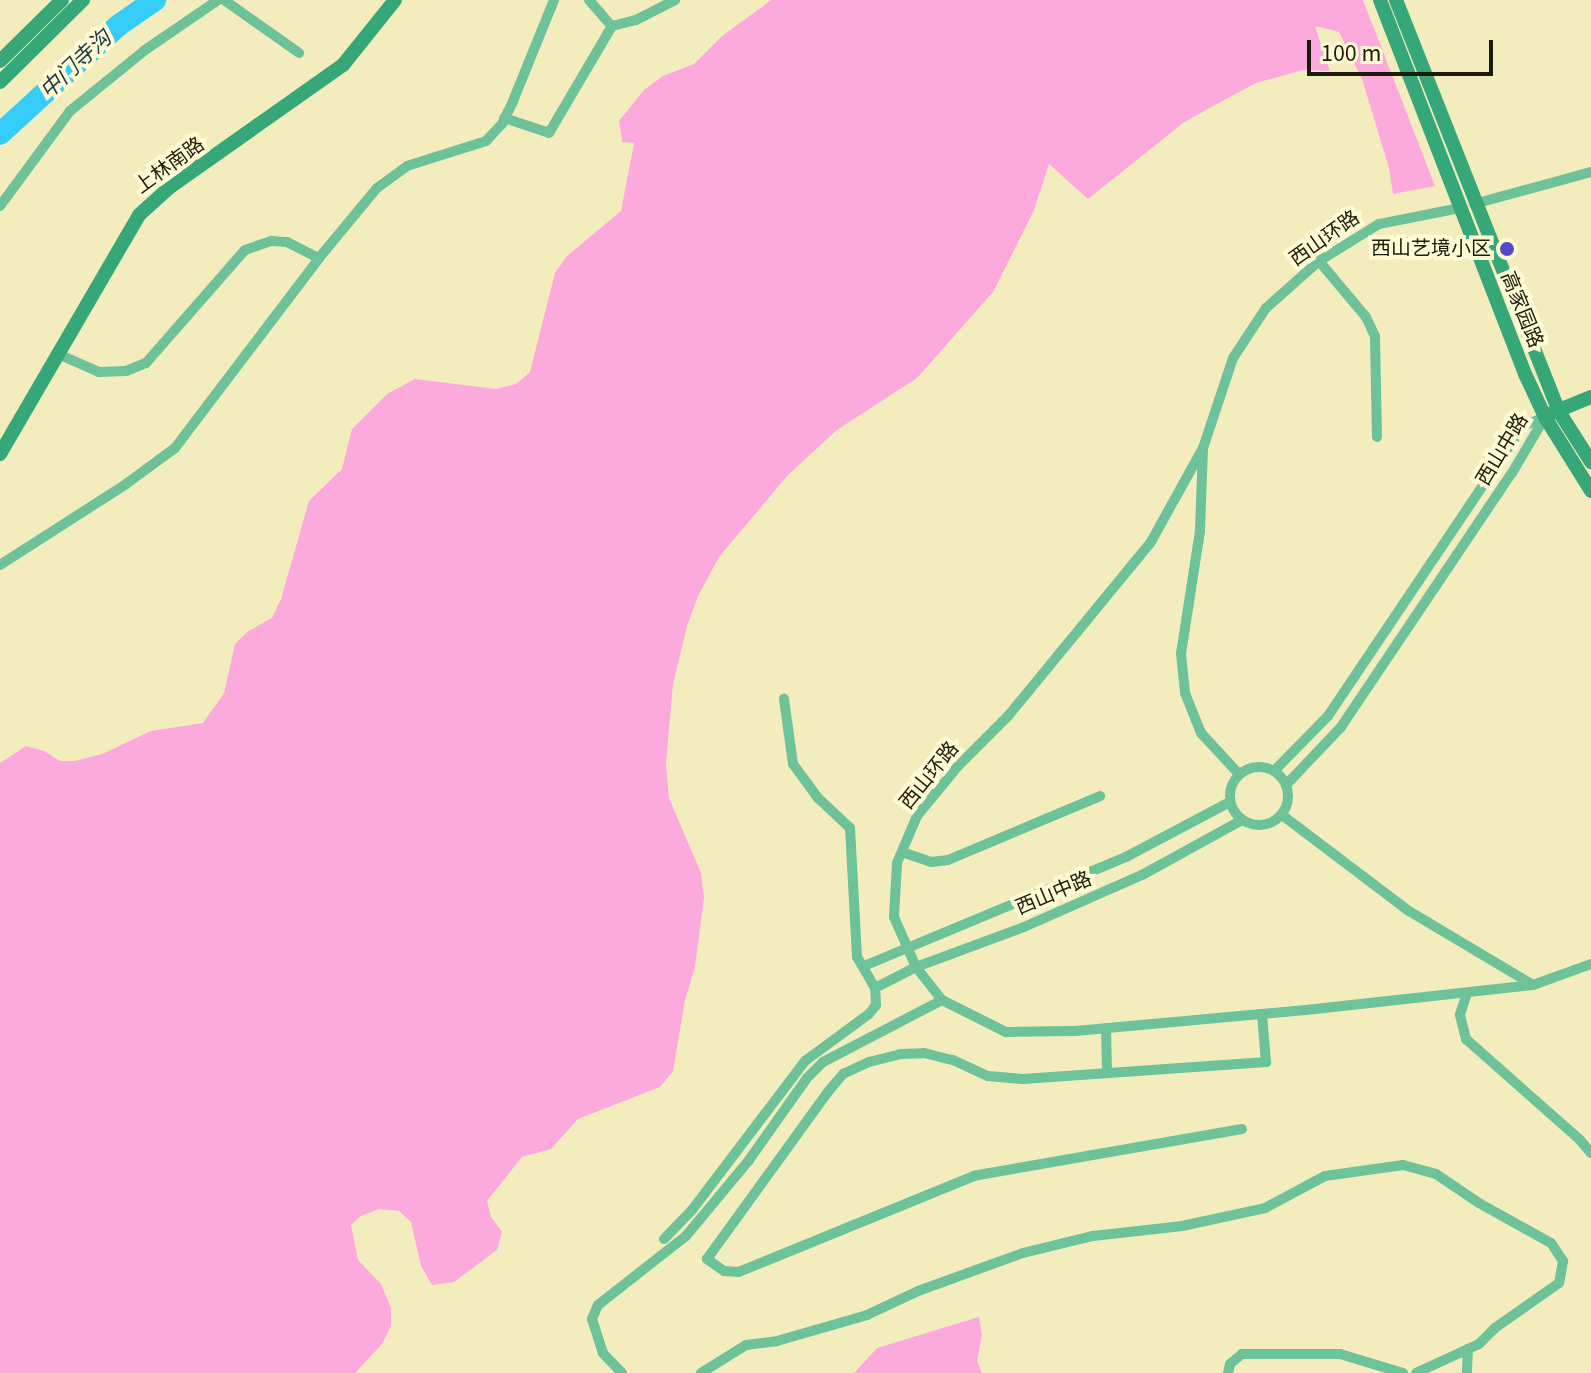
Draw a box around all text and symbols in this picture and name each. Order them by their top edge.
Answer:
scale bar [1311,24,1497,74]
water label: 中门寺沟 [35,25,117,105]
text: 100 m [1321,36,1381,71]
street label: 上林南路 [131,133,209,199]
street label: 西山环路 [1285,206,1365,272]
place label: 西山艺境小区 [1371,237,1491,261]
marker: 西山艺境小区 [1498,240,1516,258]
street label: 高家园路 [1495,268,1547,352]
street label: 西山中路 [1472,410,1534,490]
street label: 西山环路 [896,737,964,815]
street label: 西山中路 [1012,867,1096,921]

